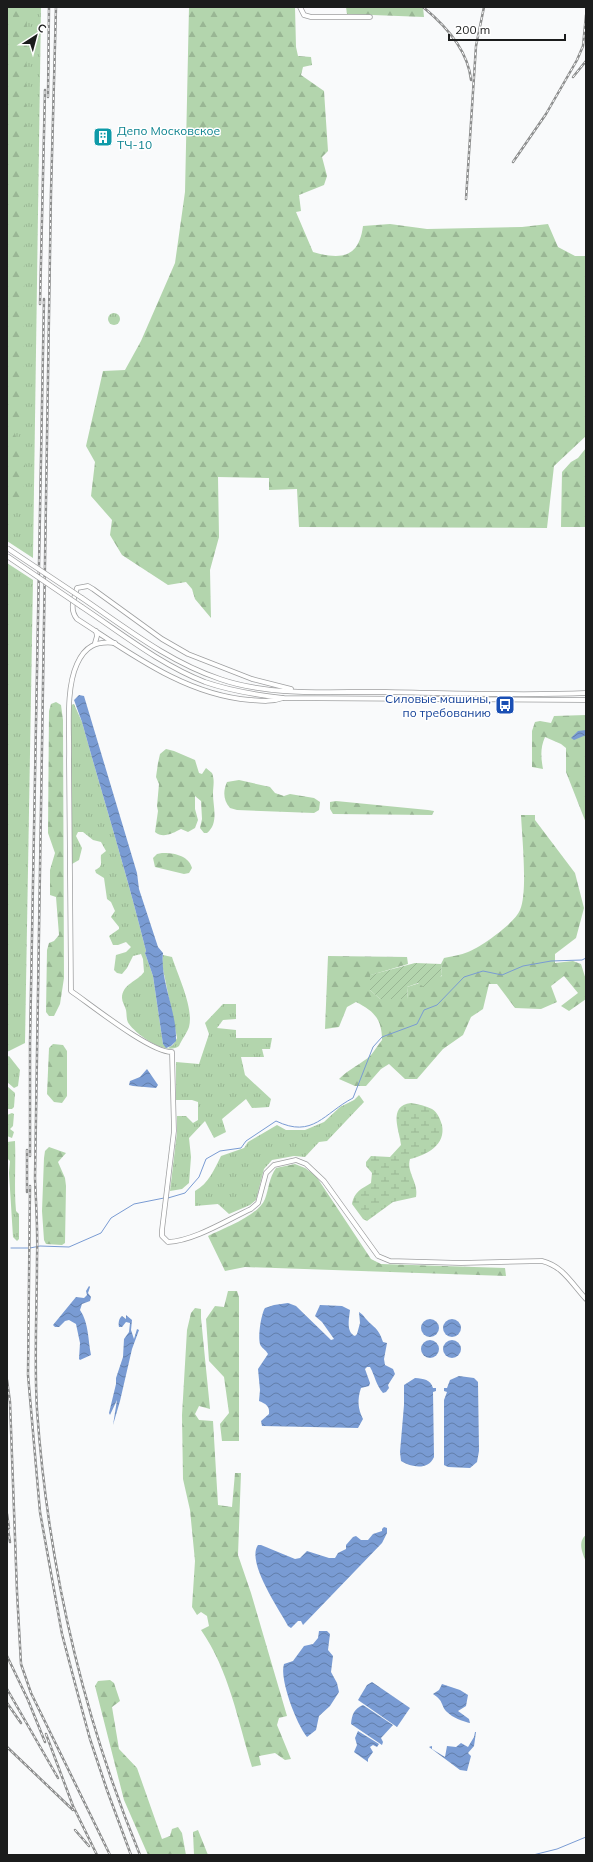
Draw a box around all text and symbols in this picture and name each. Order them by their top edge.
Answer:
north arrow [16,16,56,56]
scale bar [449,16,565,42]
text: С [35,20,49,36]
text: 200 m [455,22,490,37]
place label: Депо Московское ТЧ-10 [117,123,220,152]
building icon: Депо Московское ТЧ-10 [92,126,114,148]
place label: Силовые машины, по требованию [385,691,491,720]
bus stop icon: Силовые машины, по требованию [494,694,516,716]

